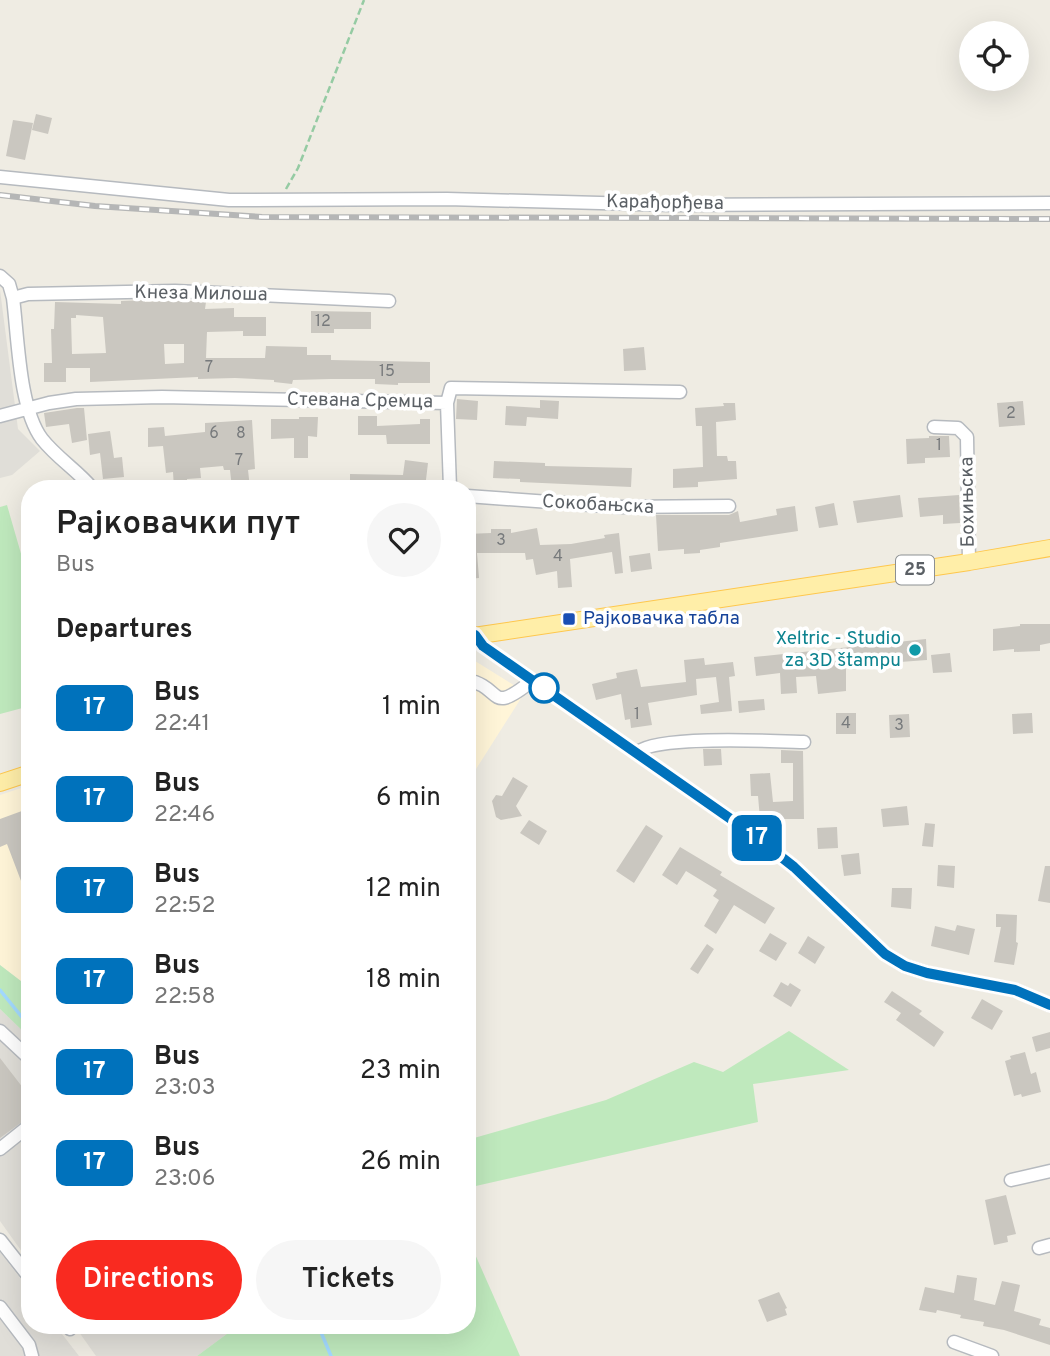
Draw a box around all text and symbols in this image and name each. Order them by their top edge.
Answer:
map controls [959,21,1029,91]
button: locate [959,21,1029,91]
street label: Карађорђева [606,190,724,216]
street label: Кнеза Милоша [134,281,268,307]
house number: 12 [315,312,331,332]
house number: 7 [205,358,213,378]
house number: 15 [379,362,395,382]
street label: Стевана Сремца [287,388,433,414]
house number: 2 [1006,404,1016,424]
house number: 6 [209,424,219,444]
house number: 8 [236,424,246,444]
house number: 1 [936,436,942,456]
house number: 7 [235,451,243,471]
street label: Бохињска [955,456,981,548]
street label: Сокобањска [541,490,655,520]
button: heart [367,503,441,577]
text: Рајковачки пут [56,504,300,546]
house number: 3 [496,531,506,551]
house number: 4 [553,547,563,567]
text: Bus [56,551,95,580]
road number: 25 [896,556,934,584]
place label: Рајковачка табла [583,607,740,631]
marker: Рајковачка табла [561,611,577,627]
text: Departures [56,614,193,647]
place label: Xeltric - Studio za 3D štampu [776,627,901,673]
marker: Xeltric - Studio za 3D štampu [907,642,923,658]
unlabelled marker [529,673,559,703]
text: Bus [154,677,200,710]
text: 1 min [382,691,441,724]
text: 17 [83,693,106,723]
house number: 1 [634,705,640,725]
text: 22:41 [154,710,210,739]
house number: 4 [841,714,851,734]
house number: 3 [894,716,904,736]
text: Bus [154,768,200,801]
text: 6 min [376,782,441,815]
text: 17 [83,784,106,814]
text: 22:46 [154,801,215,830]
line badge: 17 [726,815,788,861]
text: 17 [746,823,768,853]
text: Bus [154,859,200,892]
text: 12 min [366,873,441,906]
text: 17 [83,875,106,905]
text: 22:52 [154,892,216,921]
text: Bus [154,950,200,983]
text: 18 min [366,964,441,997]
text: 17 [83,966,106,996]
text: 22:58 [154,983,216,1012]
text: Bus [154,1041,200,1074]
text: 23 min [360,1055,441,1088]
text: 17 [83,1057,106,1087]
text: 23:03 [154,1074,216,1103]
text: Bus [154,1132,200,1165]
text: 26 min [360,1146,441,1179]
text: 17 [83,1148,106,1178]
text: 23:06 [154,1165,216,1194]
button: Directions [56,1240,242,1320]
button: Tickets [256,1240,441,1320]

